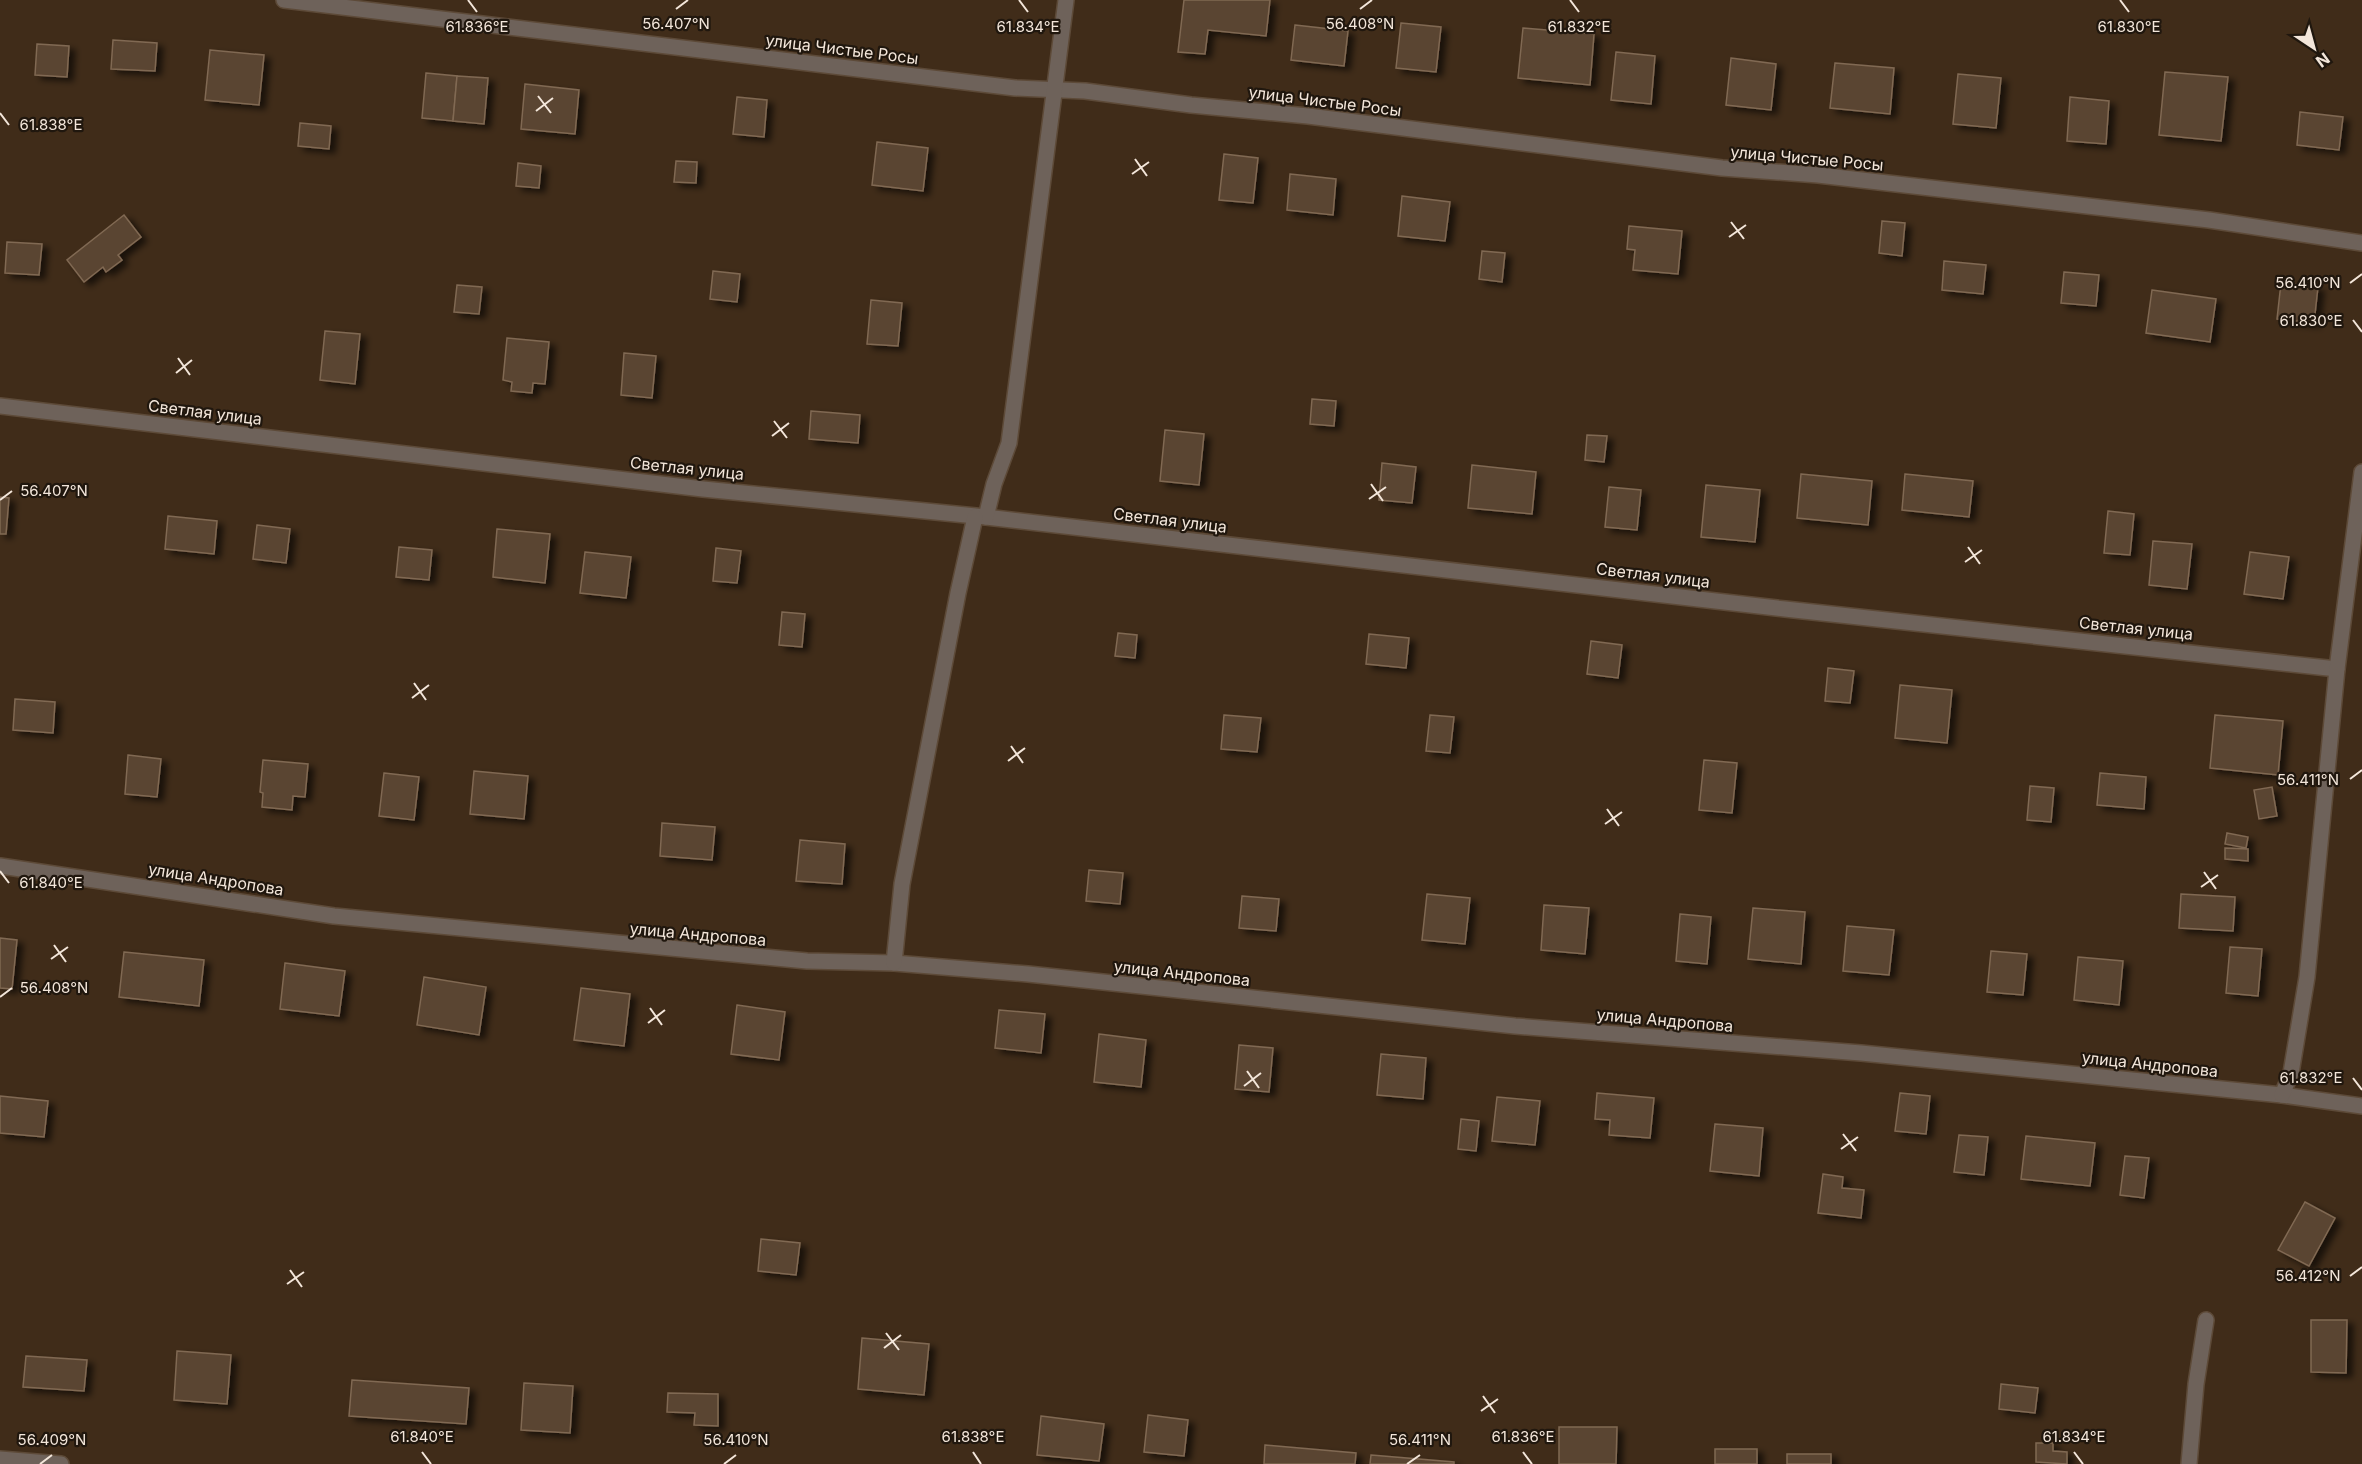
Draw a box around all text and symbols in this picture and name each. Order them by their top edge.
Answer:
text: 56.407°N [642,14,710,33]
text: 56.408°N [1326,14,1394,33]
text: 61.836°E [445,17,509,36]
text: 61.834°E [996,17,1060,36]
text: 61.832°E [1548,17,1610,36]
text: 61.830°E [2097,17,2161,36]
north arrow [2284,18,2344,78]
street label: улица Чистые Росы [764,30,920,68]
text: N [2312,48,2334,72]
street label: улица Чистые Росы [1247,82,1403,120]
text: 61.838°E [20,115,82,134]
street label: улица Чистые Росы [1730,141,1884,175]
text: 56.410°N [2275,273,2341,292]
text: 61.830°E [2279,311,2343,330]
street label: Светлая улица [147,395,263,429]
street label: Светлая улица [629,452,745,484]
text: 56.407°N [20,481,88,500]
street label: Светлая улица [1112,503,1228,537]
street label: Светлая улица [1595,558,1711,592]
street label: Светлая улица [2078,612,2194,644]
text: 56.411°N [2277,770,2339,789]
street label: улица Андропова [147,858,285,900]
text: 61.840°E [19,873,83,892]
street label: улица Андропова [629,918,767,950]
street label: улица Андропова [1113,956,1251,990]
text: 56.408°N [20,978,88,997]
street label: улица Андропова [1596,1004,1734,1036]
street label: улица Андропова [2081,1047,2219,1081]
text: 61.832°E [2280,1068,2342,1087]
text: 56.412°N [2275,1266,2341,1285]
text: 61.840°E [390,1427,454,1446]
text: 61.838°E [942,1427,1004,1446]
text: 61.836°E [1491,1427,1555,1446]
text: 61.834°E [2042,1427,2106,1446]
text: 56.409°N [18,1430,86,1449]
text: 56.410°N [703,1430,769,1449]
text: 56.411°N [1389,1430,1451,1449]

